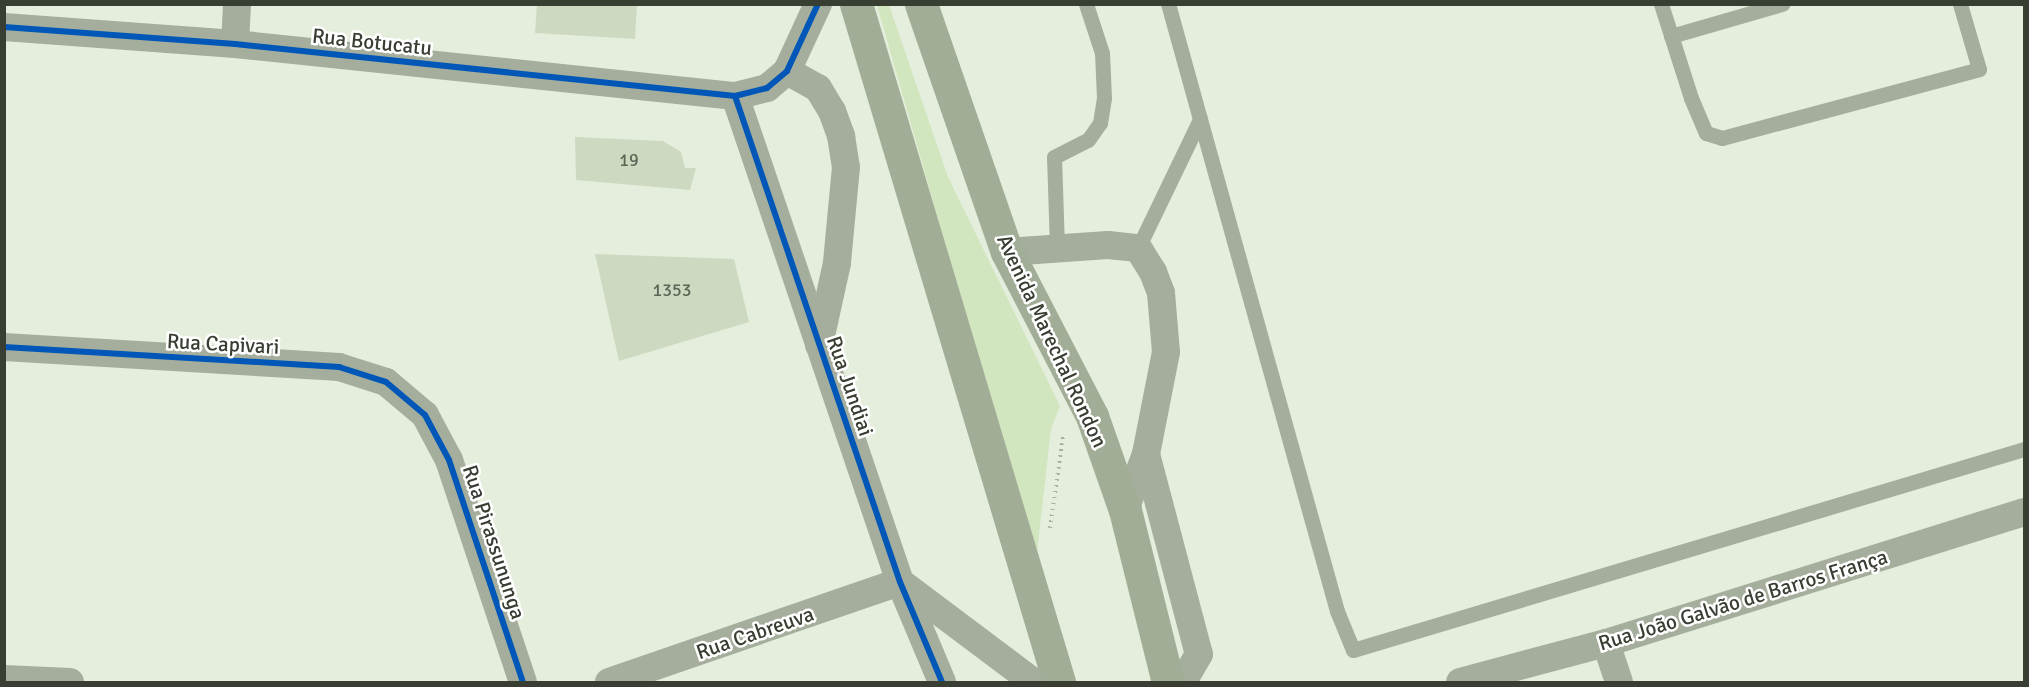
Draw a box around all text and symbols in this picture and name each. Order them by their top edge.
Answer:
street label: Rua Botucatu [311,23,433,61]
house number: 19 [619,149,639,171]
street label: Avenida Marechal Rondon [992,230,1112,452]
house number: 1353 [653,279,691,301]
street label: Rua Capivari [166,328,280,360]
street label: Rua Jundiai [821,333,879,439]
street label: Rua Pirassununga [457,462,531,622]
street label: Rua João Galvão de Barros França [1595,544,1891,656]
street label: Rua Cabreuva [693,601,817,665]

